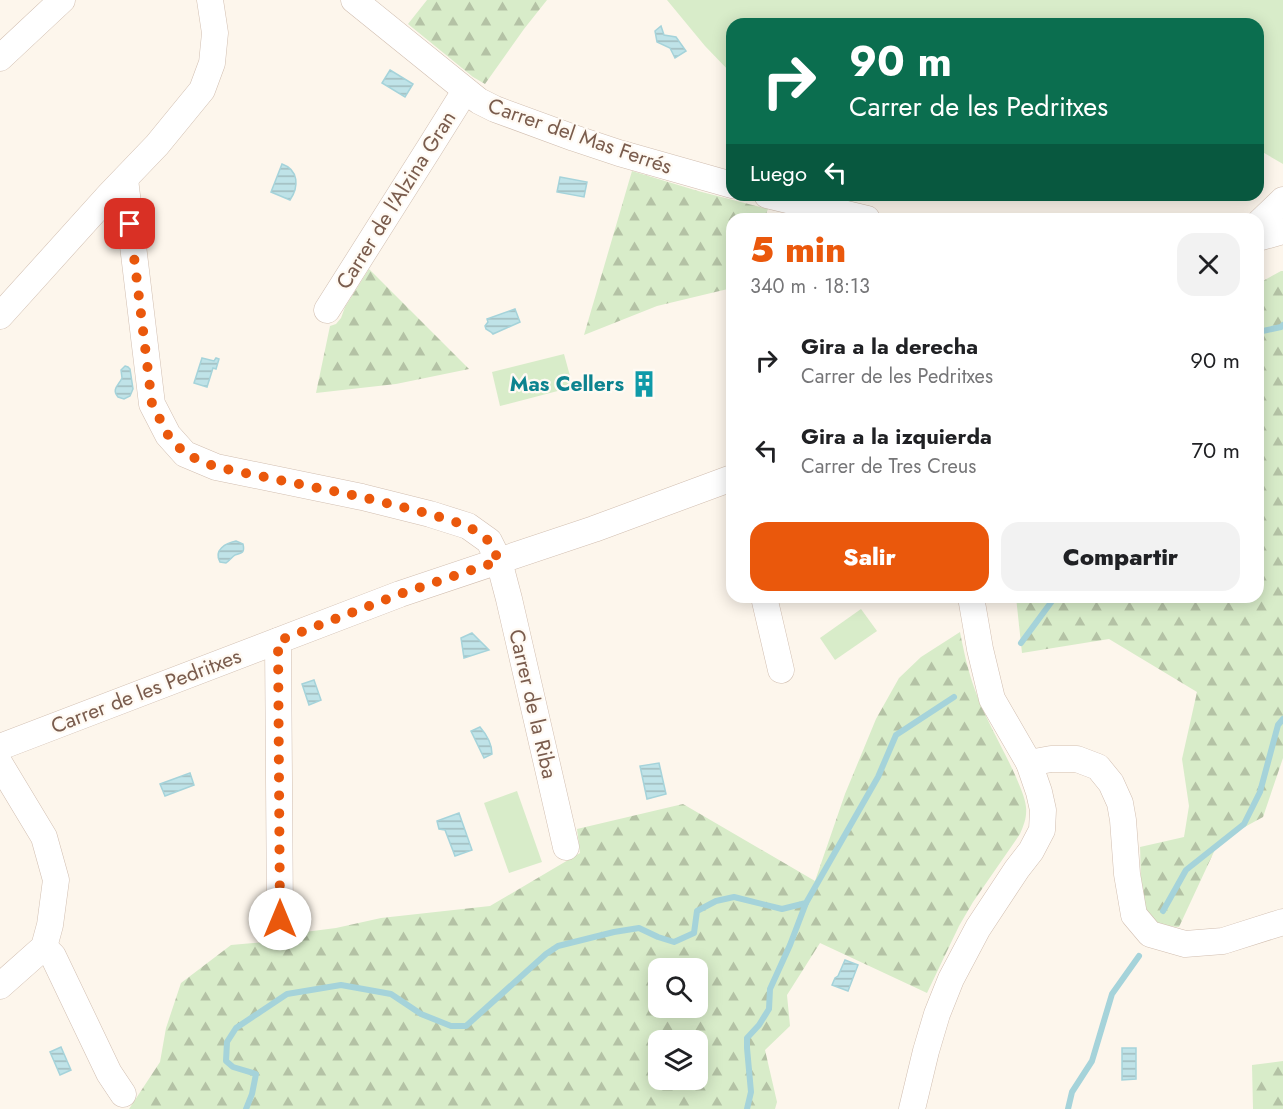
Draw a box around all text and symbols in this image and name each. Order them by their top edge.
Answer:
text: 90 m [849,31,952,92]
icon: right [750,42,828,120]
text: Carrer de les Pedritxes [849,87,1108,126]
street label: Carrer del Mas Ferrés [484,90,676,182]
street label: Carrer de l'Alzina Gran [329,105,463,295]
icon: left [819,156,852,189]
text: Luego [750,157,807,189]
pin [104,198,155,249]
icon: arrive [113,207,146,240]
text: 5 min [750,223,846,275]
button: close [1177,233,1240,296]
text: 340 m · 18:13 [750,272,870,301]
text: Gira a la derecha [801,330,978,362]
icon: right [750,344,783,377]
text: 90 m [1190,344,1240,376]
text: Carrer de les Pedritxes [801,362,993,391]
place label: Mas Cellers [510,369,624,399]
building icon: Mas Cellers [629,369,659,399]
text: Gira a la izquierda [801,420,992,452]
icon: left [750,434,783,467]
text: 70 m [1191,434,1240,466]
text: Carrer de Tres Creus [801,452,976,481]
button: Salir [750,522,989,591]
button: Compartir [1001,522,1240,591]
street label: Carrer de la Riba [501,626,565,782]
street label: Carrer de les Pedritxes [47,641,245,741]
position arrow [248,887,312,951]
map controls [648,958,708,1090]
button: search [648,958,708,1018]
button: layers [648,1030,708,1090]

